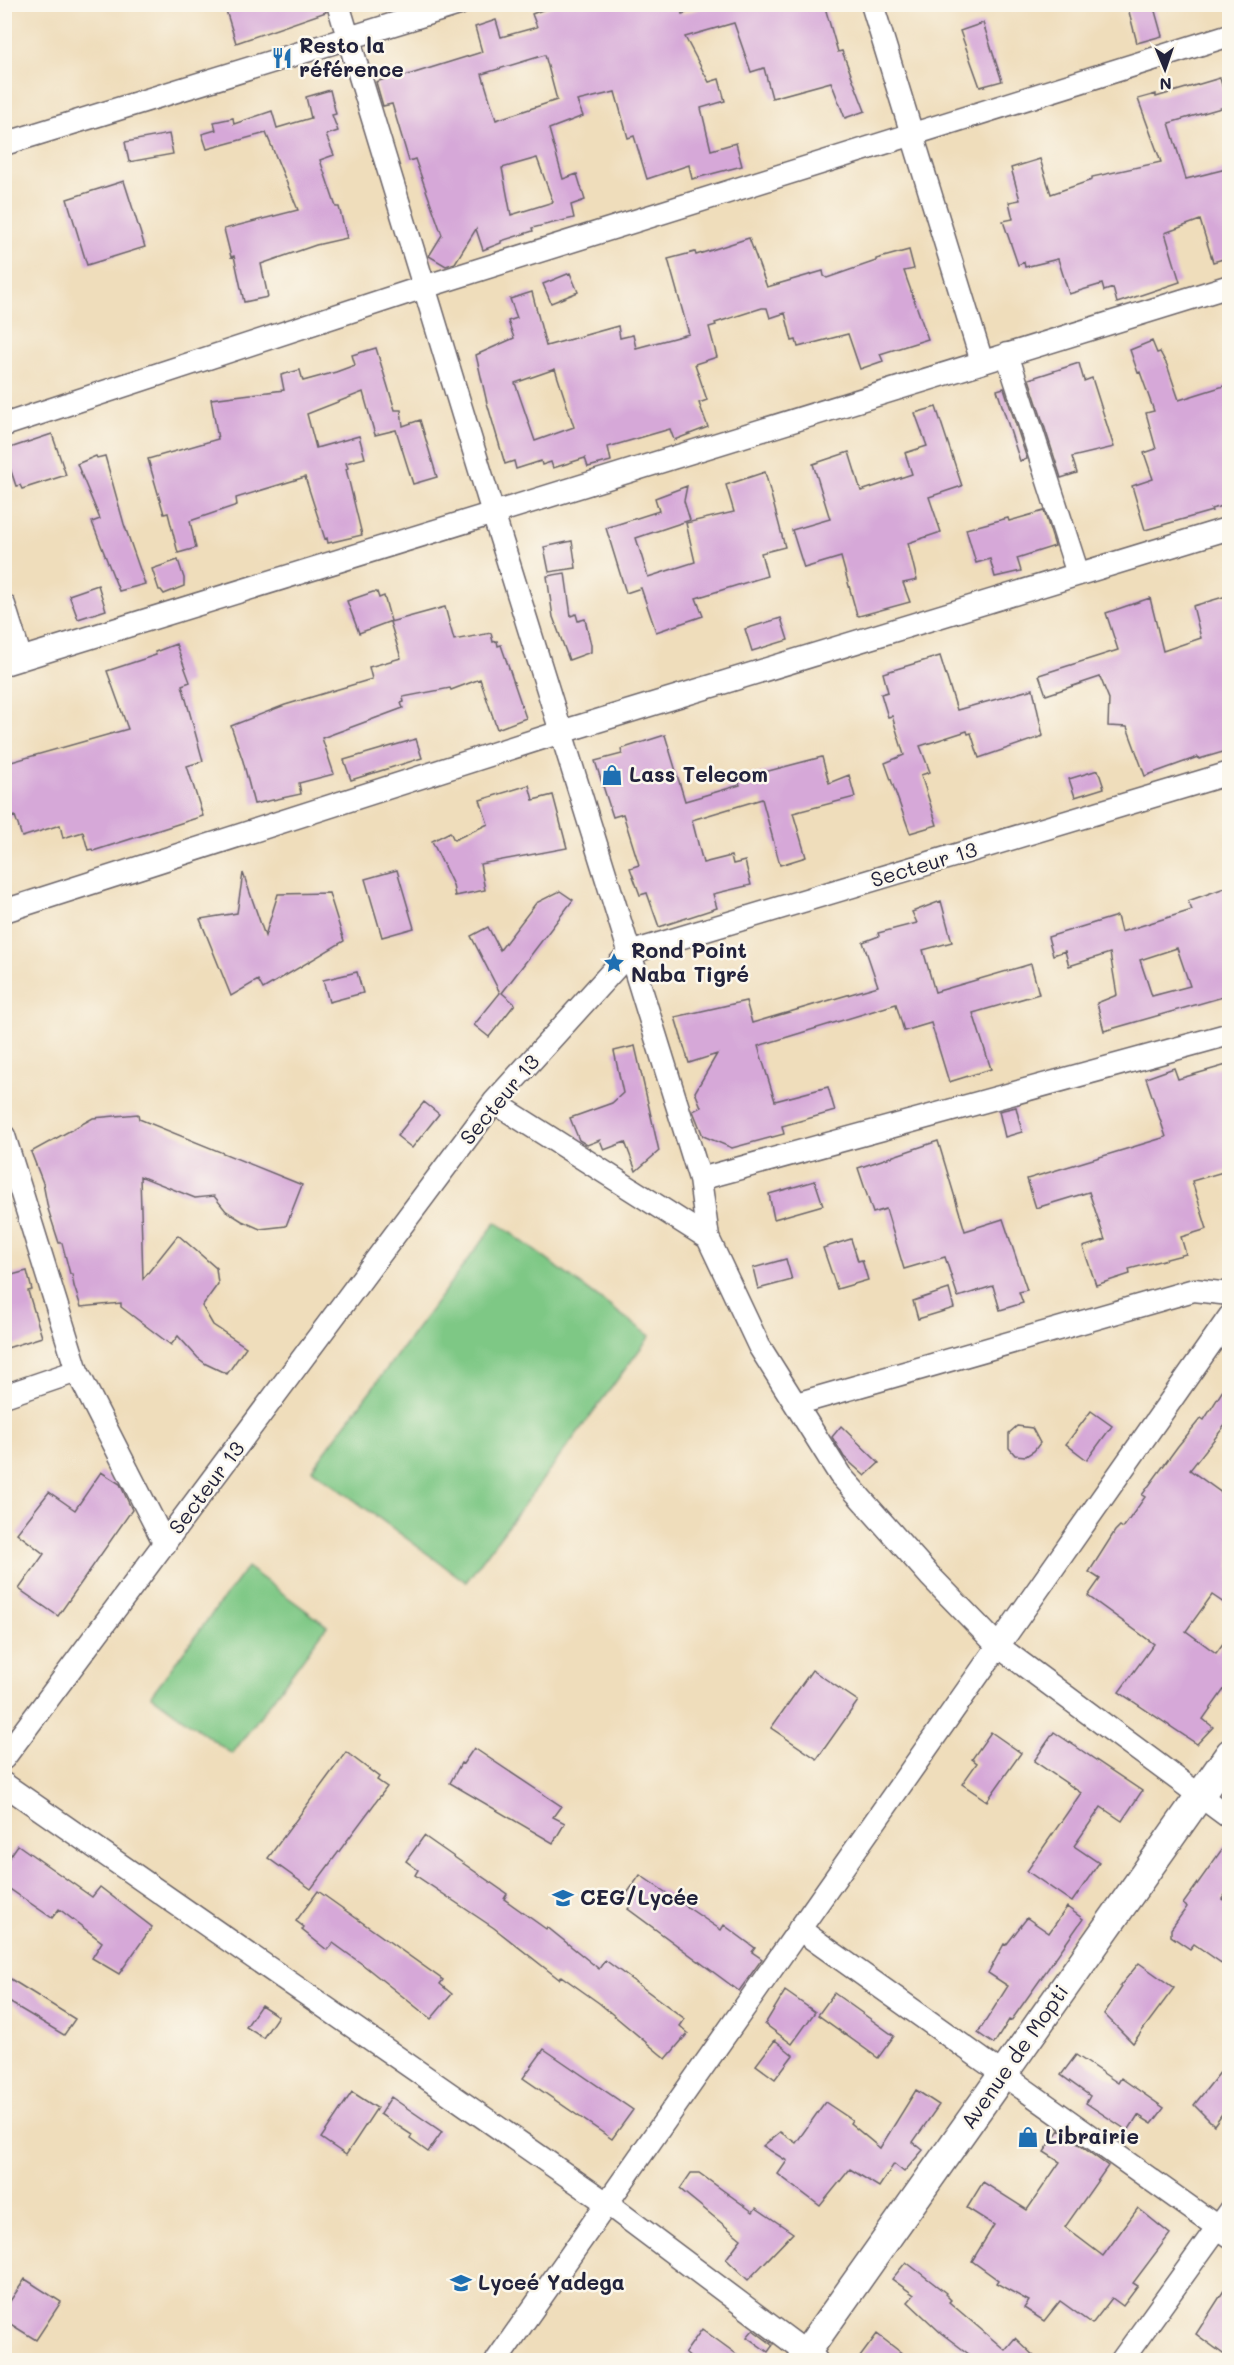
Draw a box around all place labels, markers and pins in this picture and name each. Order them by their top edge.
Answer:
place label: Resto la référence [299,31,404,82]
restaurant icon: Resto la référence [270,46,294,70]
place label: Lass Telecom [629,760,768,787]
shop icon: Lass Telecom [600,763,624,787]
place label: Rond Point Naba Tigré [631,936,749,987]
place icon: Rond Point Naba Tigré [602,951,626,975]
place label: CEG/Lycée [580,1883,699,1911]
school or university icon: CEG/Lycée [551,1886,575,1910]
place label: Librairie [1045,2122,1139,2149]
shop icon: Librairie [1016,2125,1040,2149]
place label: Lyceé Yadega [478,2268,625,2296]
school or university icon: Lyceé Yadega [449,2271,473,2295]

